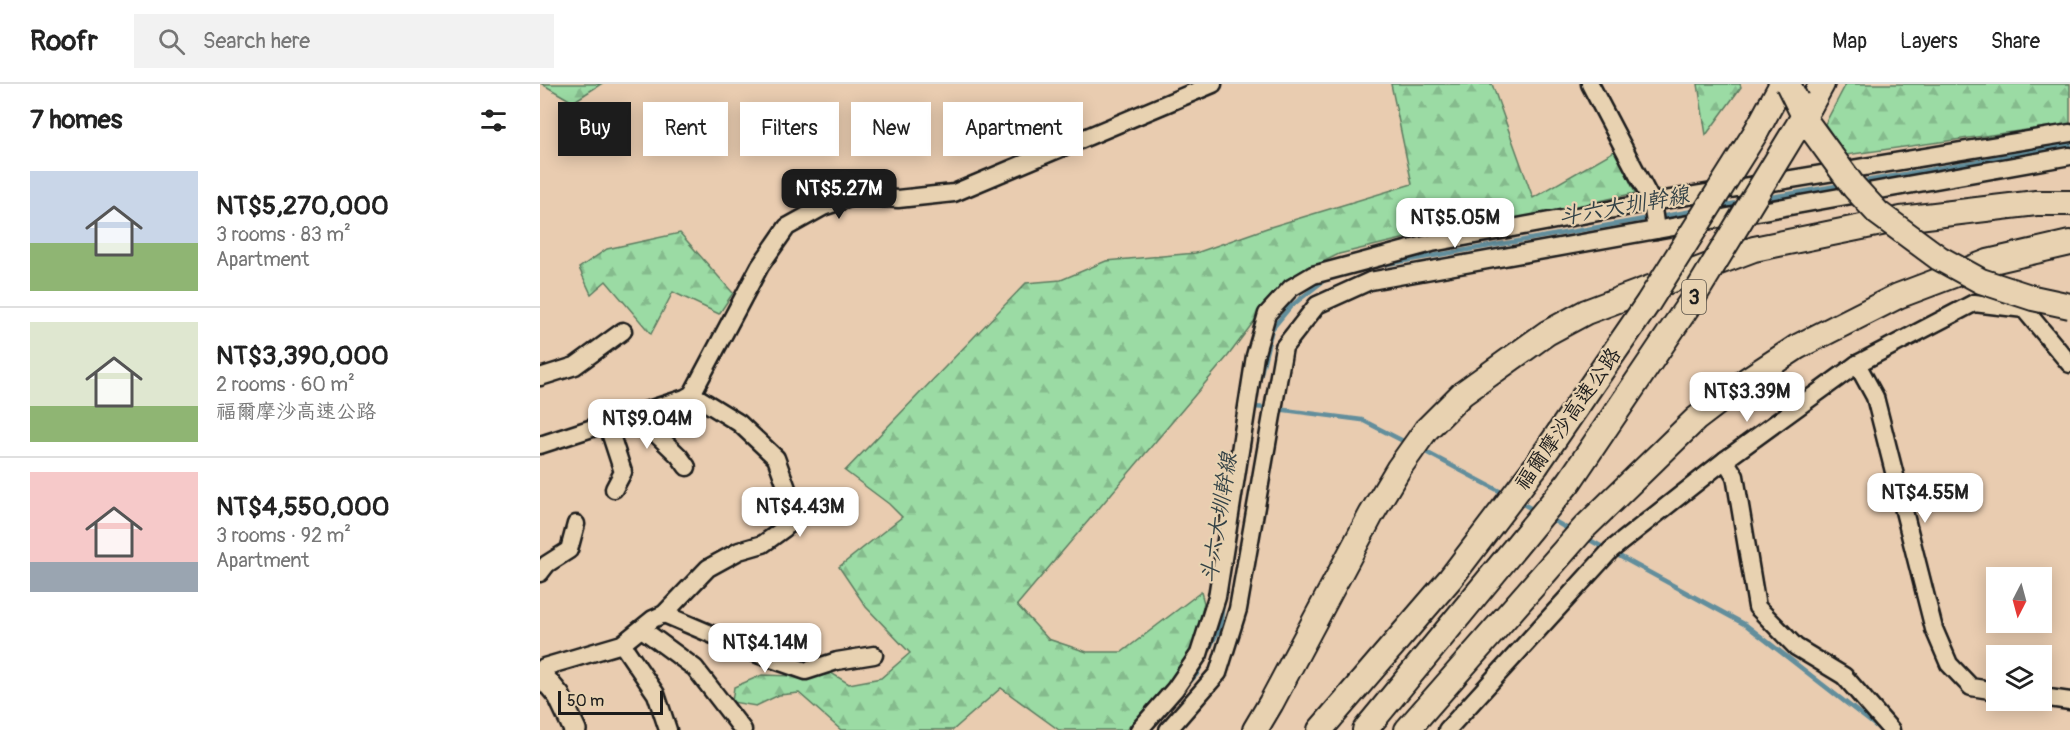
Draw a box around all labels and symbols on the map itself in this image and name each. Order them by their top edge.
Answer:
pin: NT$5.27M [777,169,901,220]
water label: 斗六大圳幹線 [1557,181,1692,231]
pin: NT$5.05M [1393,198,1517,249]
road number: 3 [1682,280,1706,314]
street label: 福爾摩沙高速公路 [1509,342,1627,496]
pin: NT$3.39M [1685,372,1809,423]
pin: NT$9.04M [585,399,709,450]
water label: 斗六大圳幹線 [1195,450,1243,585]
pin: NT$4.55M [1863,473,1987,524]
pin: NT$4.43M [738,487,862,538]
north arrow [1986,567,2052,633]
pin: NT$4.14M [703,623,827,674]
scale bar [558,688,663,716]

